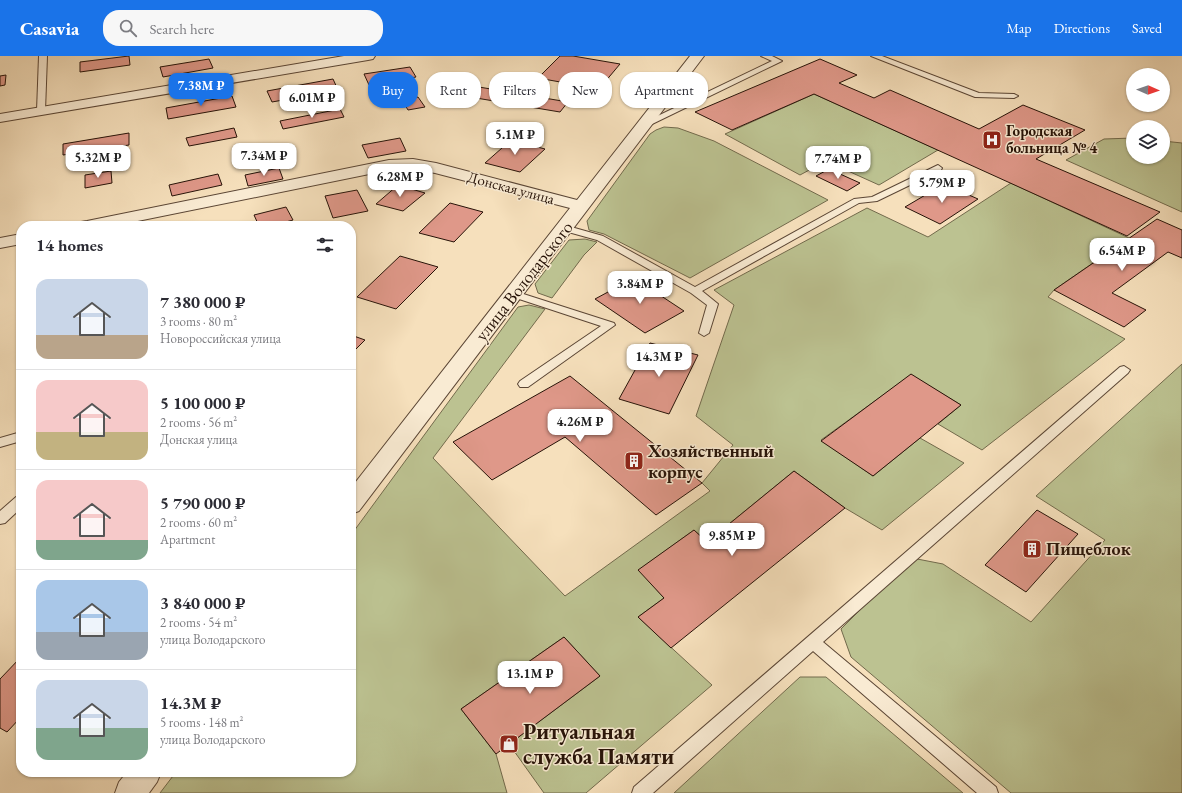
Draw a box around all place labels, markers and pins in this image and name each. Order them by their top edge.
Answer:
pin: 7.38M ₽ [164,73,238,107]
pin: 6.01M ₽ [275,85,349,119]
place label: Городская больница № 4 [1006,121,1098,157]
pin: 5.1M ₽ [482,122,548,156]
hospital icon: Городская больница № 4 [981,129,1003,151]
pin: 7.34M ₽ [227,143,301,177]
pin: 5.32M ₽ [61,145,135,179]
pin: 7.74M ₽ [801,146,875,180]
pin: 6.28M ₽ [363,164,437,198]
pin: 5.79M ₽ [905,170,979,204]
pin: 6.54M ₽ [1085,238,1159,272]
pin: 3.84M ₽ [603,271,677,305]
pin: 14.3M ₽ [622,344,696,378]
pin: 4.26M ₽ [543,409,617,443]
place label: Хозяйственный корпус [647,439,774,483]
building icon: Хозяйственный корпус [623,450,645,472]
pin: 9.85M ₽ [695,523,769,557]
place label: Пищеблок [1046,537,1131,560]
building icon: Пищеблок [1021,538,1043,560]
pin: 13.1M ₽ [493,661,567,695]
place label: Ритуальная служба Памяти [523,717,674,771]
shop icon: Ритуальная служба Памяти [498,733,520,755]

